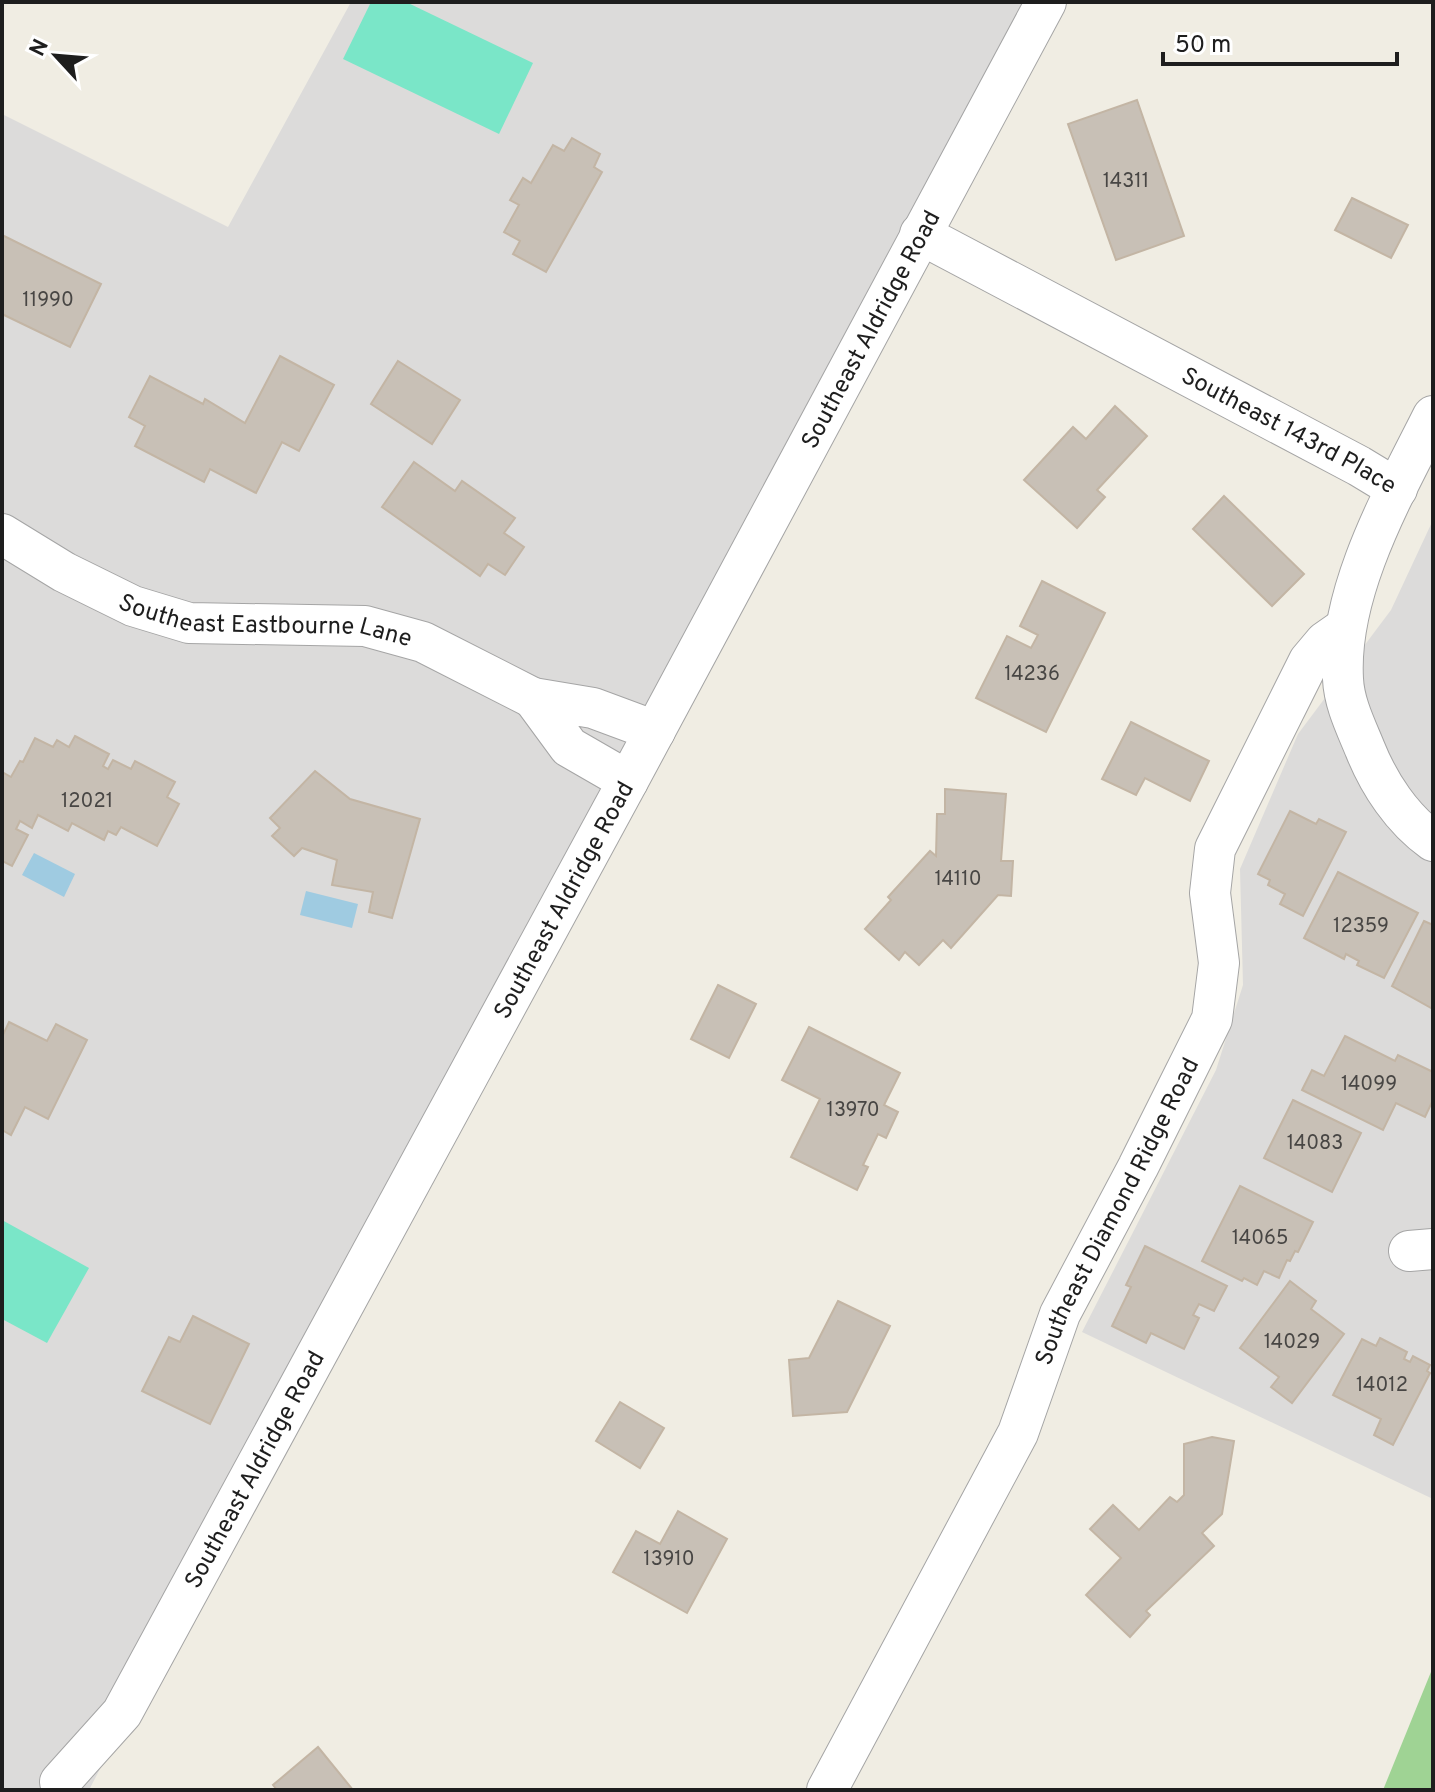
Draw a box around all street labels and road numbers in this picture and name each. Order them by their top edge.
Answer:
street label: Southeast Aldridge Road [796,206,948,454]
street label: Southeast 143rd Place [1176,362,1401,502]
street label: Southeast Eastbourne Lane [113,588,415,655]
street label: Southeast Aldridge Road [489,777,642,1025]
street label: Southeast Diamond Ridge Road [1030,1053,1207,1370]
street label: Southeast Aldridge Road [179,1346,333,1594]

